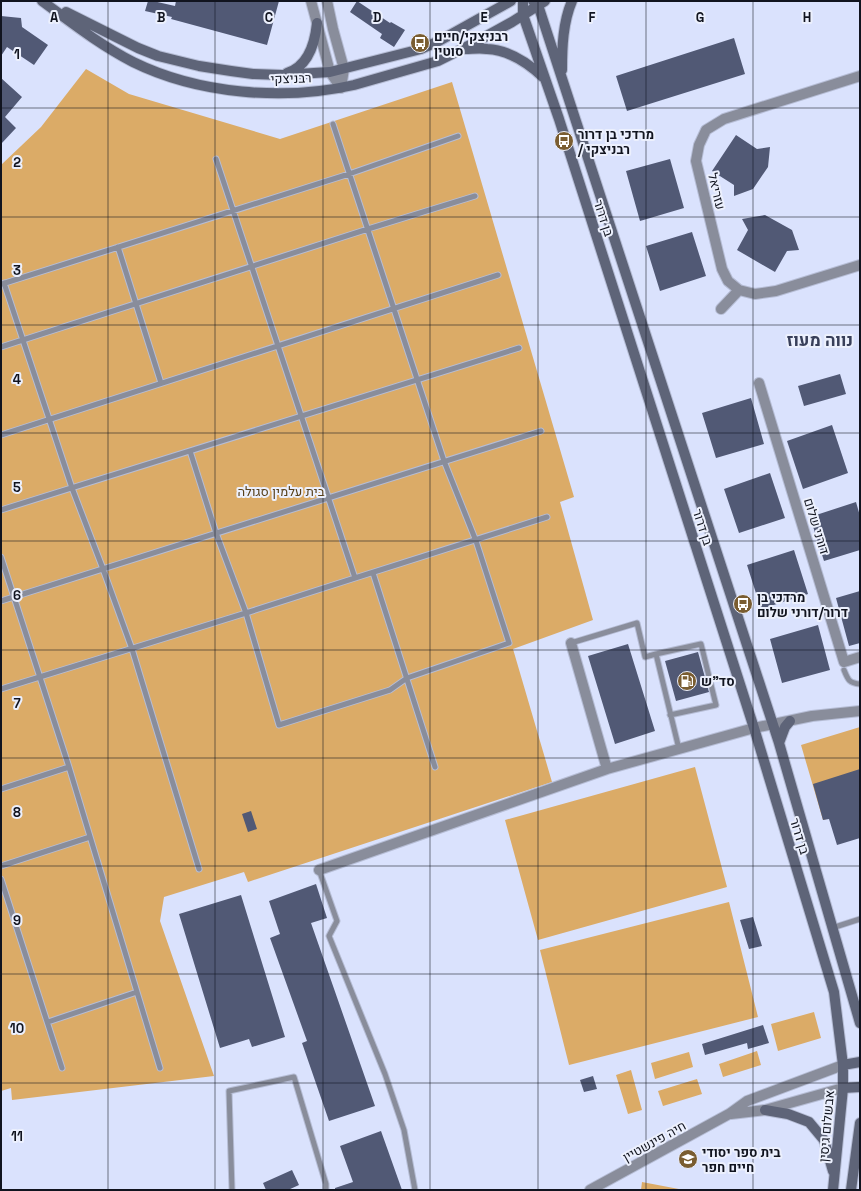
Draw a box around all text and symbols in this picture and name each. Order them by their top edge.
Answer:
text: A [50,9,59,26]
text: B [157,9,166,26]
text: C [265,9,273,26]
text: D [373,9,382,26]
text: E [480,9,488,26]
text: F [589,9,596,26]
text: G [696,9,704,26]
text: H [803,9,811,26]
place label: רבניצקי/חיים סוטין [434,28,508,60]
bus stop icon: רבניצקי/חיים סוטין [409,32,431,54]
text: 1 [14,46,20,63]
street label: רבניצקי [270,69,312,88]
place label: מרדכי בן דרור / רבניצקי [577,126,654,158]
bus stop icon: מרדכי בן דרור / רבניצקי [553,130,575,152]
text: 2 [13,154,21,171]
street label: עזריאל [704,171,729,211]
street label: בן דרור [590,198,617,239]
text: 3 [13,262,21,279]
district label: נווה מעוז [787,329,853,351]
text: 4 [13,371,21,388]
text: 5 [13,479,21,496]
park label: בית עלמין סגולה [237,483,325,500]
street label: דורני שלום [800,496,833,557]
street label: בן דרור [689,507,716,548]
text: 6 [13,587,21,604]
place label: מרדכי בן דרור/דורני שלום [757,589,848,621]
bus stop icon: מרדכי בן דרור/דורני שלום [732,593,754,615]
fuel station icon: סד"ש [676,670,698,692]
place label: סד"ש [701,673,735,690]
text: 7 [13,695,21,712]
text: 8 [13,804,21,821]
street label: בן דרור [786,816,813,857]
text: 9 [13,912,21,929]
text: 10 [10,1020,24,1037]
street label: אבשלום גיסין [815,1089,838,1163]
street label: חיה פינשטיין [620,1117,689,1166]
text: 11 [11,1128,23,1145]
place label: בית ספר יסודי חיים חפר [702,1144,781,1176]
school or university icon: בית ספר יסודי חיים חפר [677,1148,699,1170]

